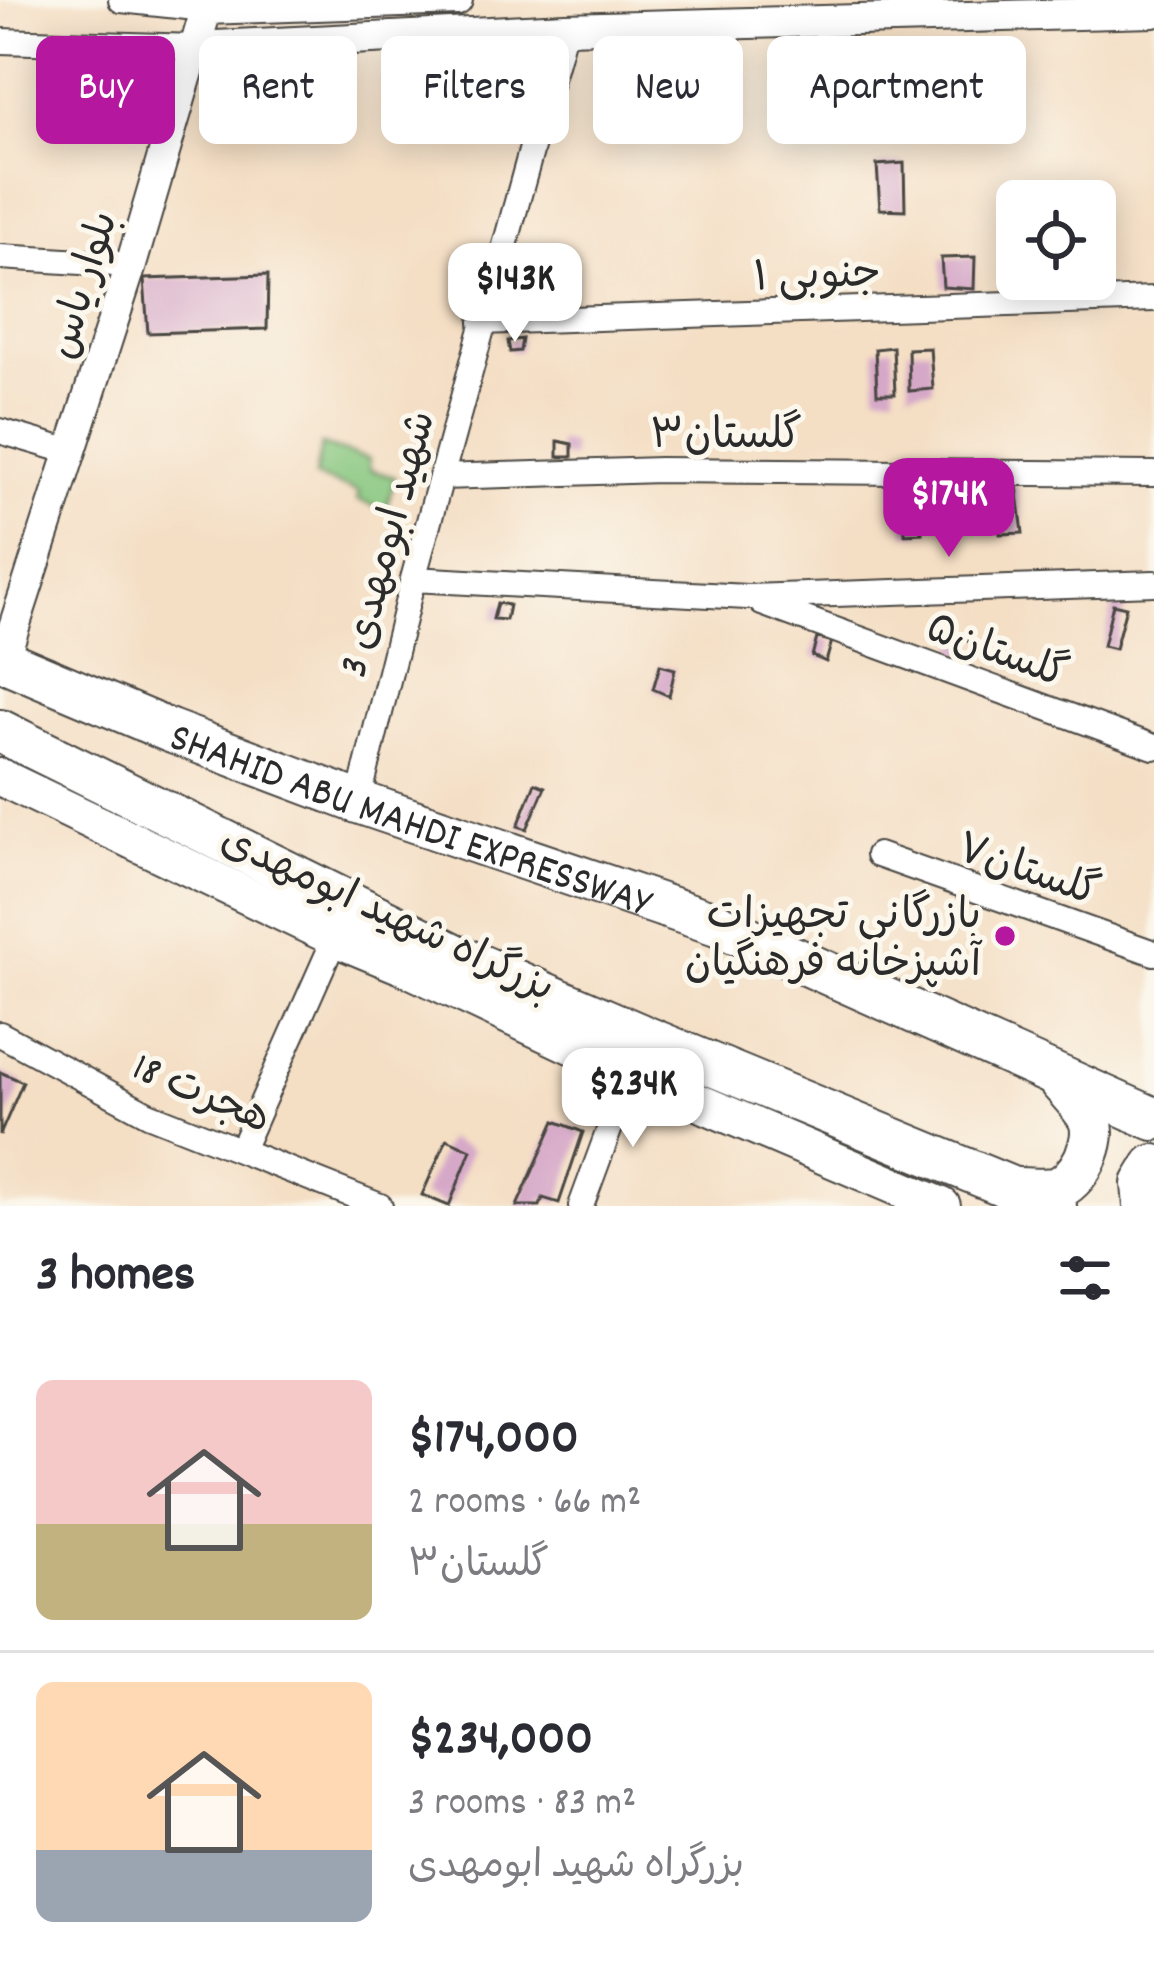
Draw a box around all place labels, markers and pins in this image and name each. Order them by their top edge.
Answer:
pin: $143K [431,243,599,345]
pin: $174K [865,458,1033,560]
place label: بازرگانی تجهیزات آشپزخانه فرهنگیان [685,889,983,997]
marker: بازرگانی تجهیزات آشپزخانه فرهنگیان [992,923,1018,949]
pin: $234K [549,1048,717,1150]

